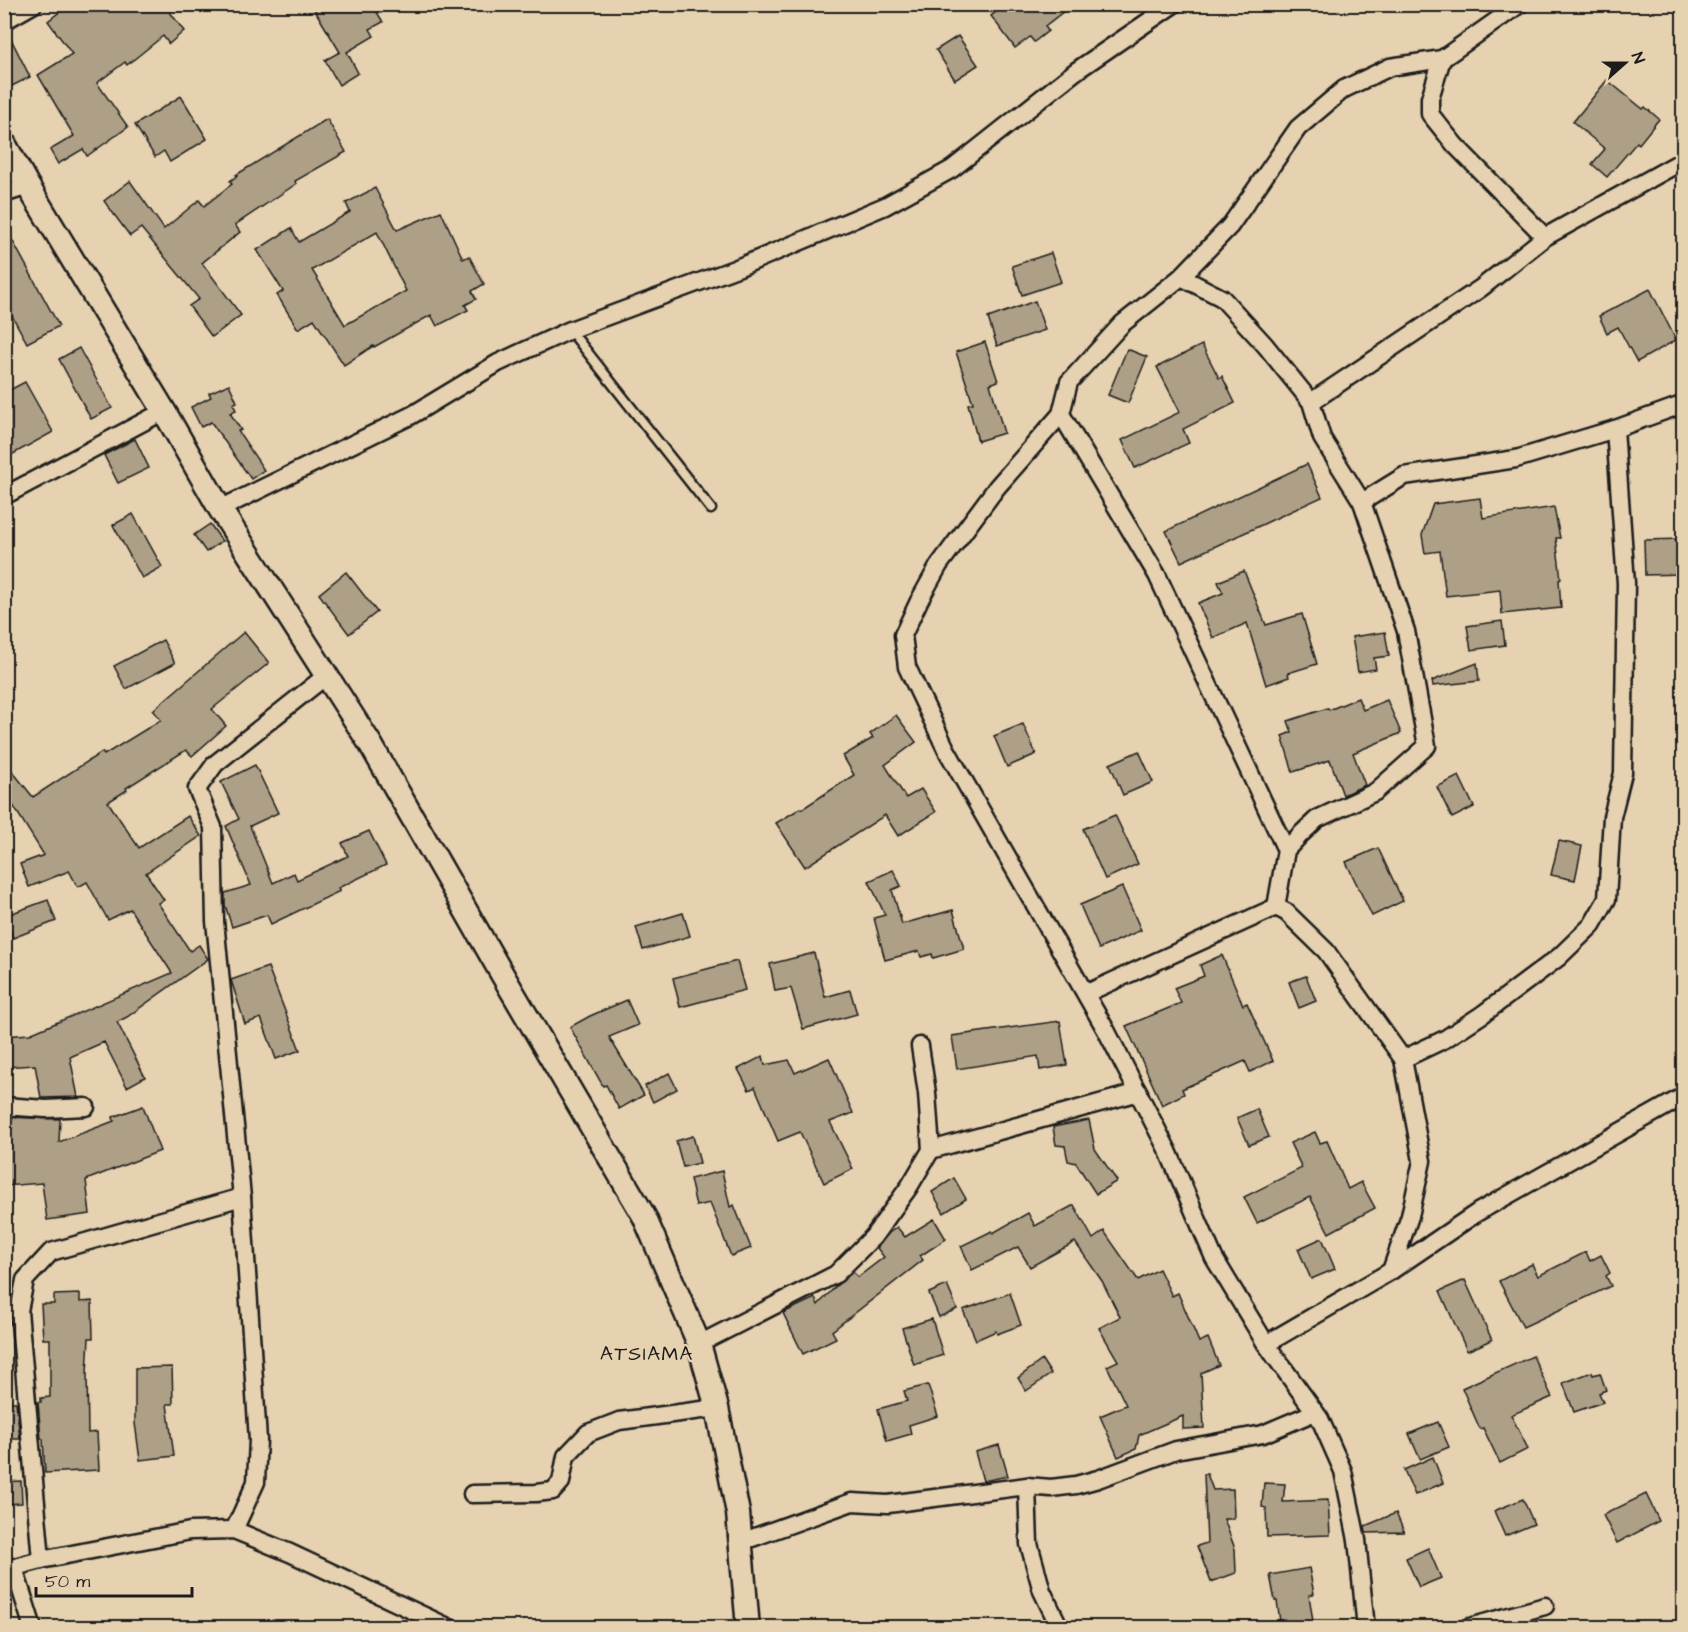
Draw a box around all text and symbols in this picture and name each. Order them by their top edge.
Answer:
north arrow [1595,33,1655,93]
text: N [1626,49,1650,67]
district label: ATSIAMA [600,1340,694,1368]
scale bar [36,1560,192,1598]
text: 50 m [45,1569,90,1594]

